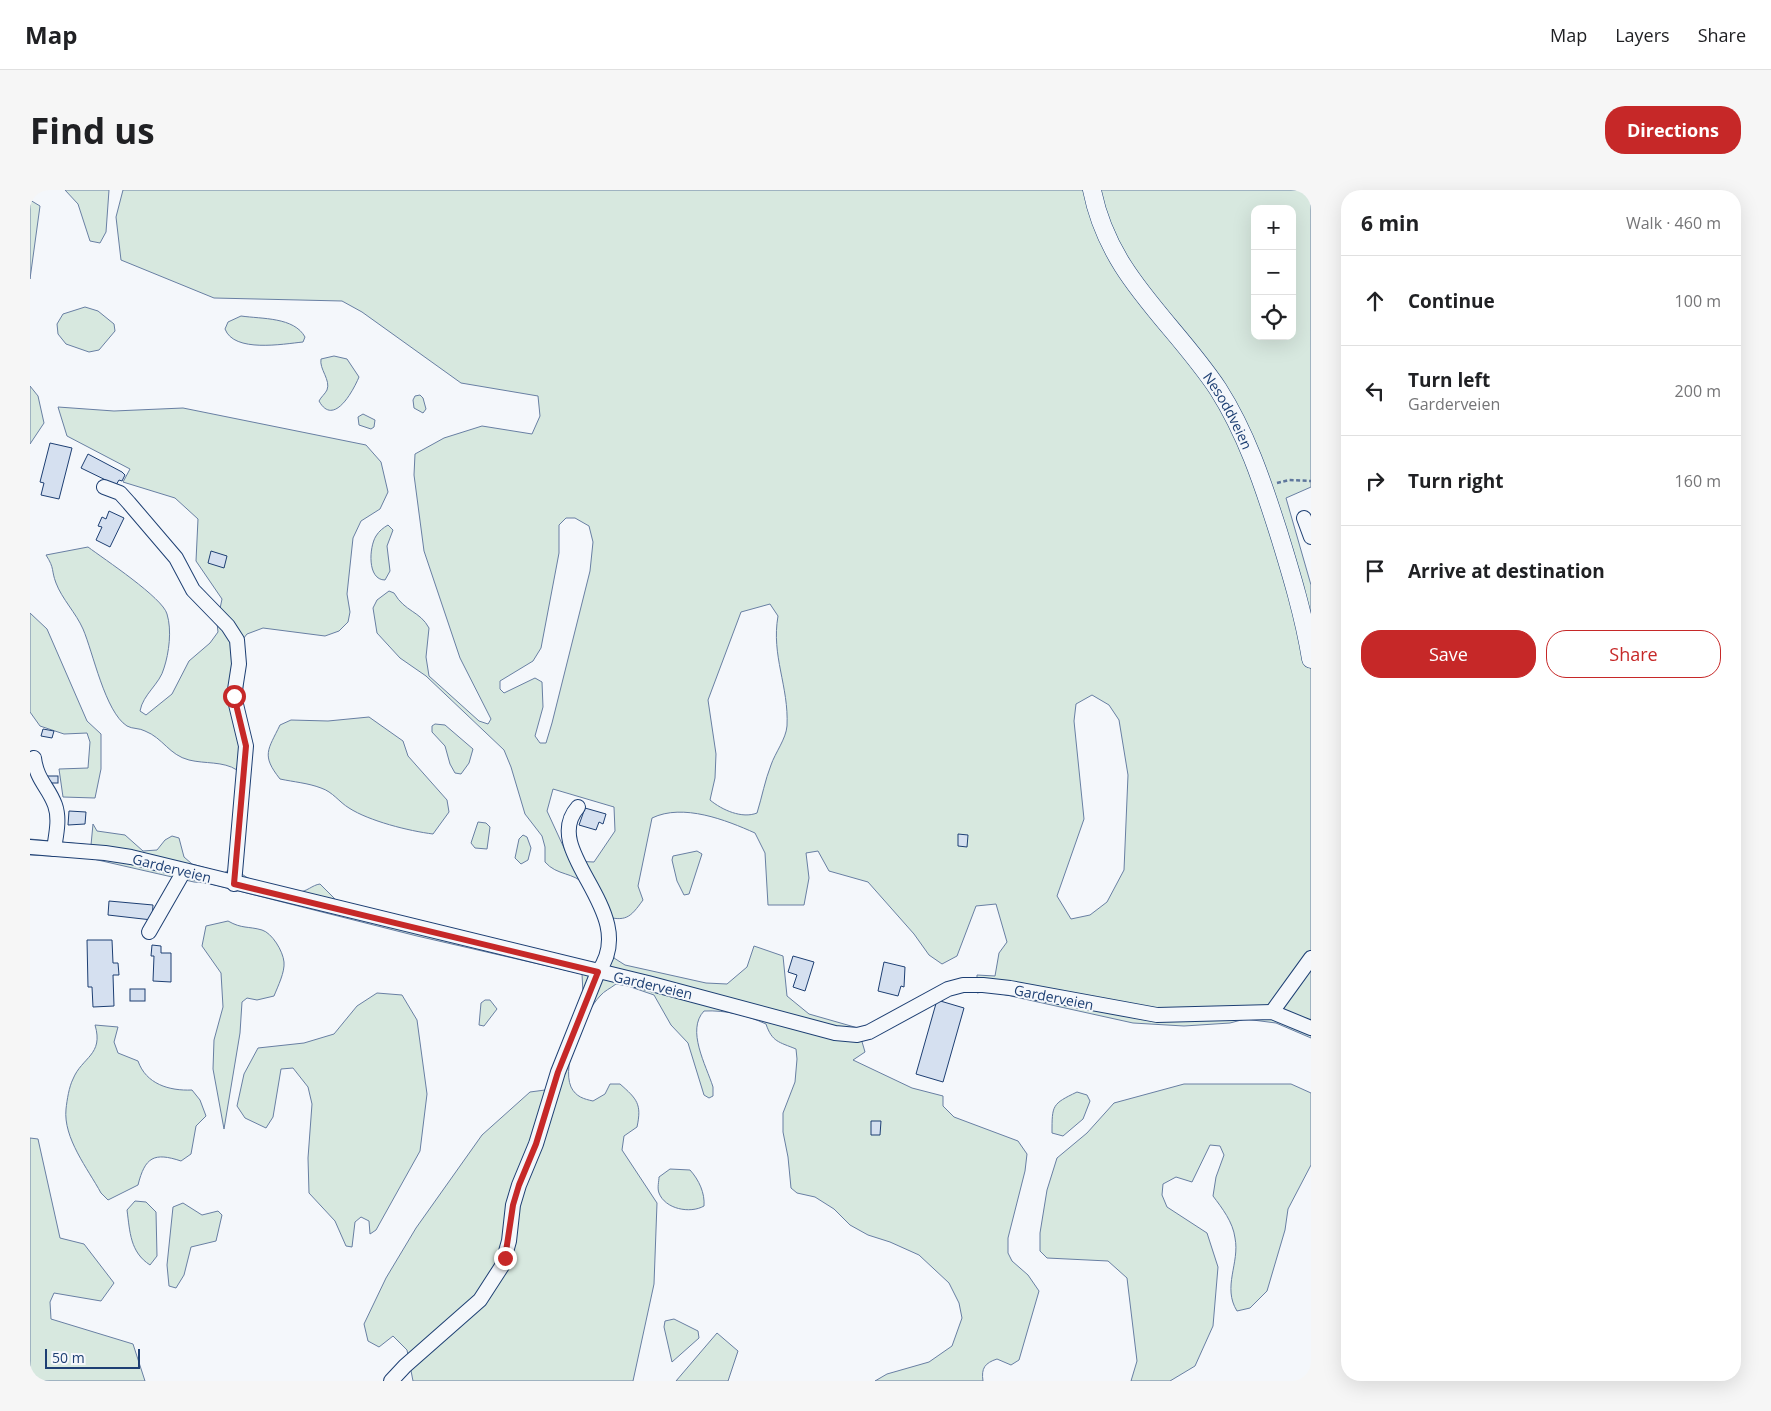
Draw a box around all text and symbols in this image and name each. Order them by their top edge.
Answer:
text: Map [25,18,77,51]
text: Map [1550,23,1587,47]
text: Layers [1615,23,1670,47]
text: Share [1698,23,1746,47]
button: Directions [1605,106,1741,154]
text: Find us [30,107,155,154]
map controls [1251,205,1296,340]
button: + [1251,205,1296,250]
text: 6 min [1361,209,1419,237]
text: Walk · 460 m [1626,212,1721,234]
button: − [1251,250,1296,295]
icon: ahead [1361,287,1389,315]
text: Continue [1408,288,1495,314]
text: 100 m [1675,290,1721,312]
button: locate [1251,295,1296,340]
text: Turn left [1408,367,1490,393]
street label: Nesoddveien [1199,368,1257,452]
icon: left [1361,377,1389,405]
text: 200 m [1675,380,1721,402]
text: Garderveien [1408,393,1500,415]
icon: right [1361,467,1389,495]
text: Turn right [1408,468,1503,494]
text: 160 m [1675,470,1721,492]
icon: arrive [1361,557,1389,585]
text: Arrive at destination [1408,558,1605,584]
button: Save [1361,630,1536,678]
button: Share [1546,630,1721,678]
route start [223,685,246,708]
street label: Garderveien [131,849,213,887]
street label: Garderveien [612,967,694,1003]
street label: Garderveien [1013,980,1095,1014]
route end [494,1247,517,1270]
scale bar [45,1346,140,1369]
text: 50 m [52,1348,85,1367]

